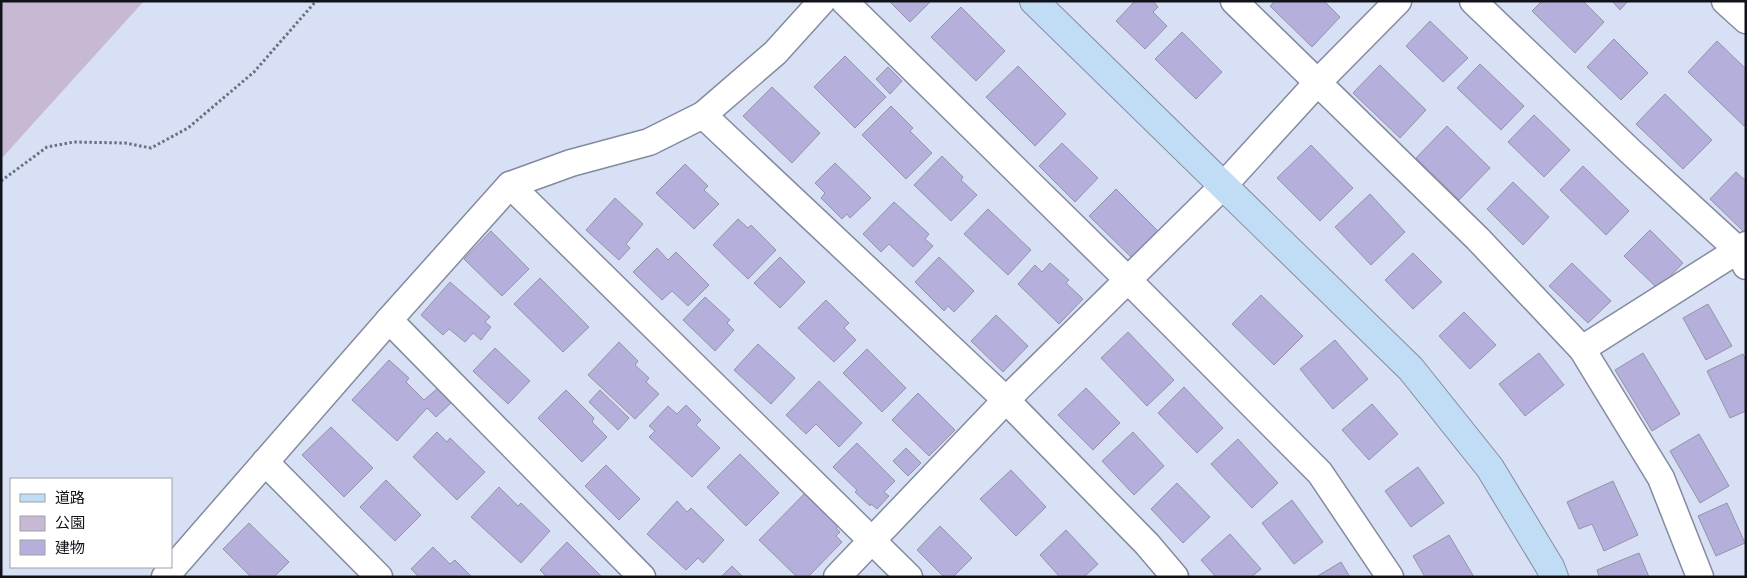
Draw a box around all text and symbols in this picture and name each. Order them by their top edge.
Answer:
legend [10,478,172,568]
text: 道路 [55,489,85,507]
text: 公園 [55,514,85,532]
text: 建物 [55,539,85,557]

